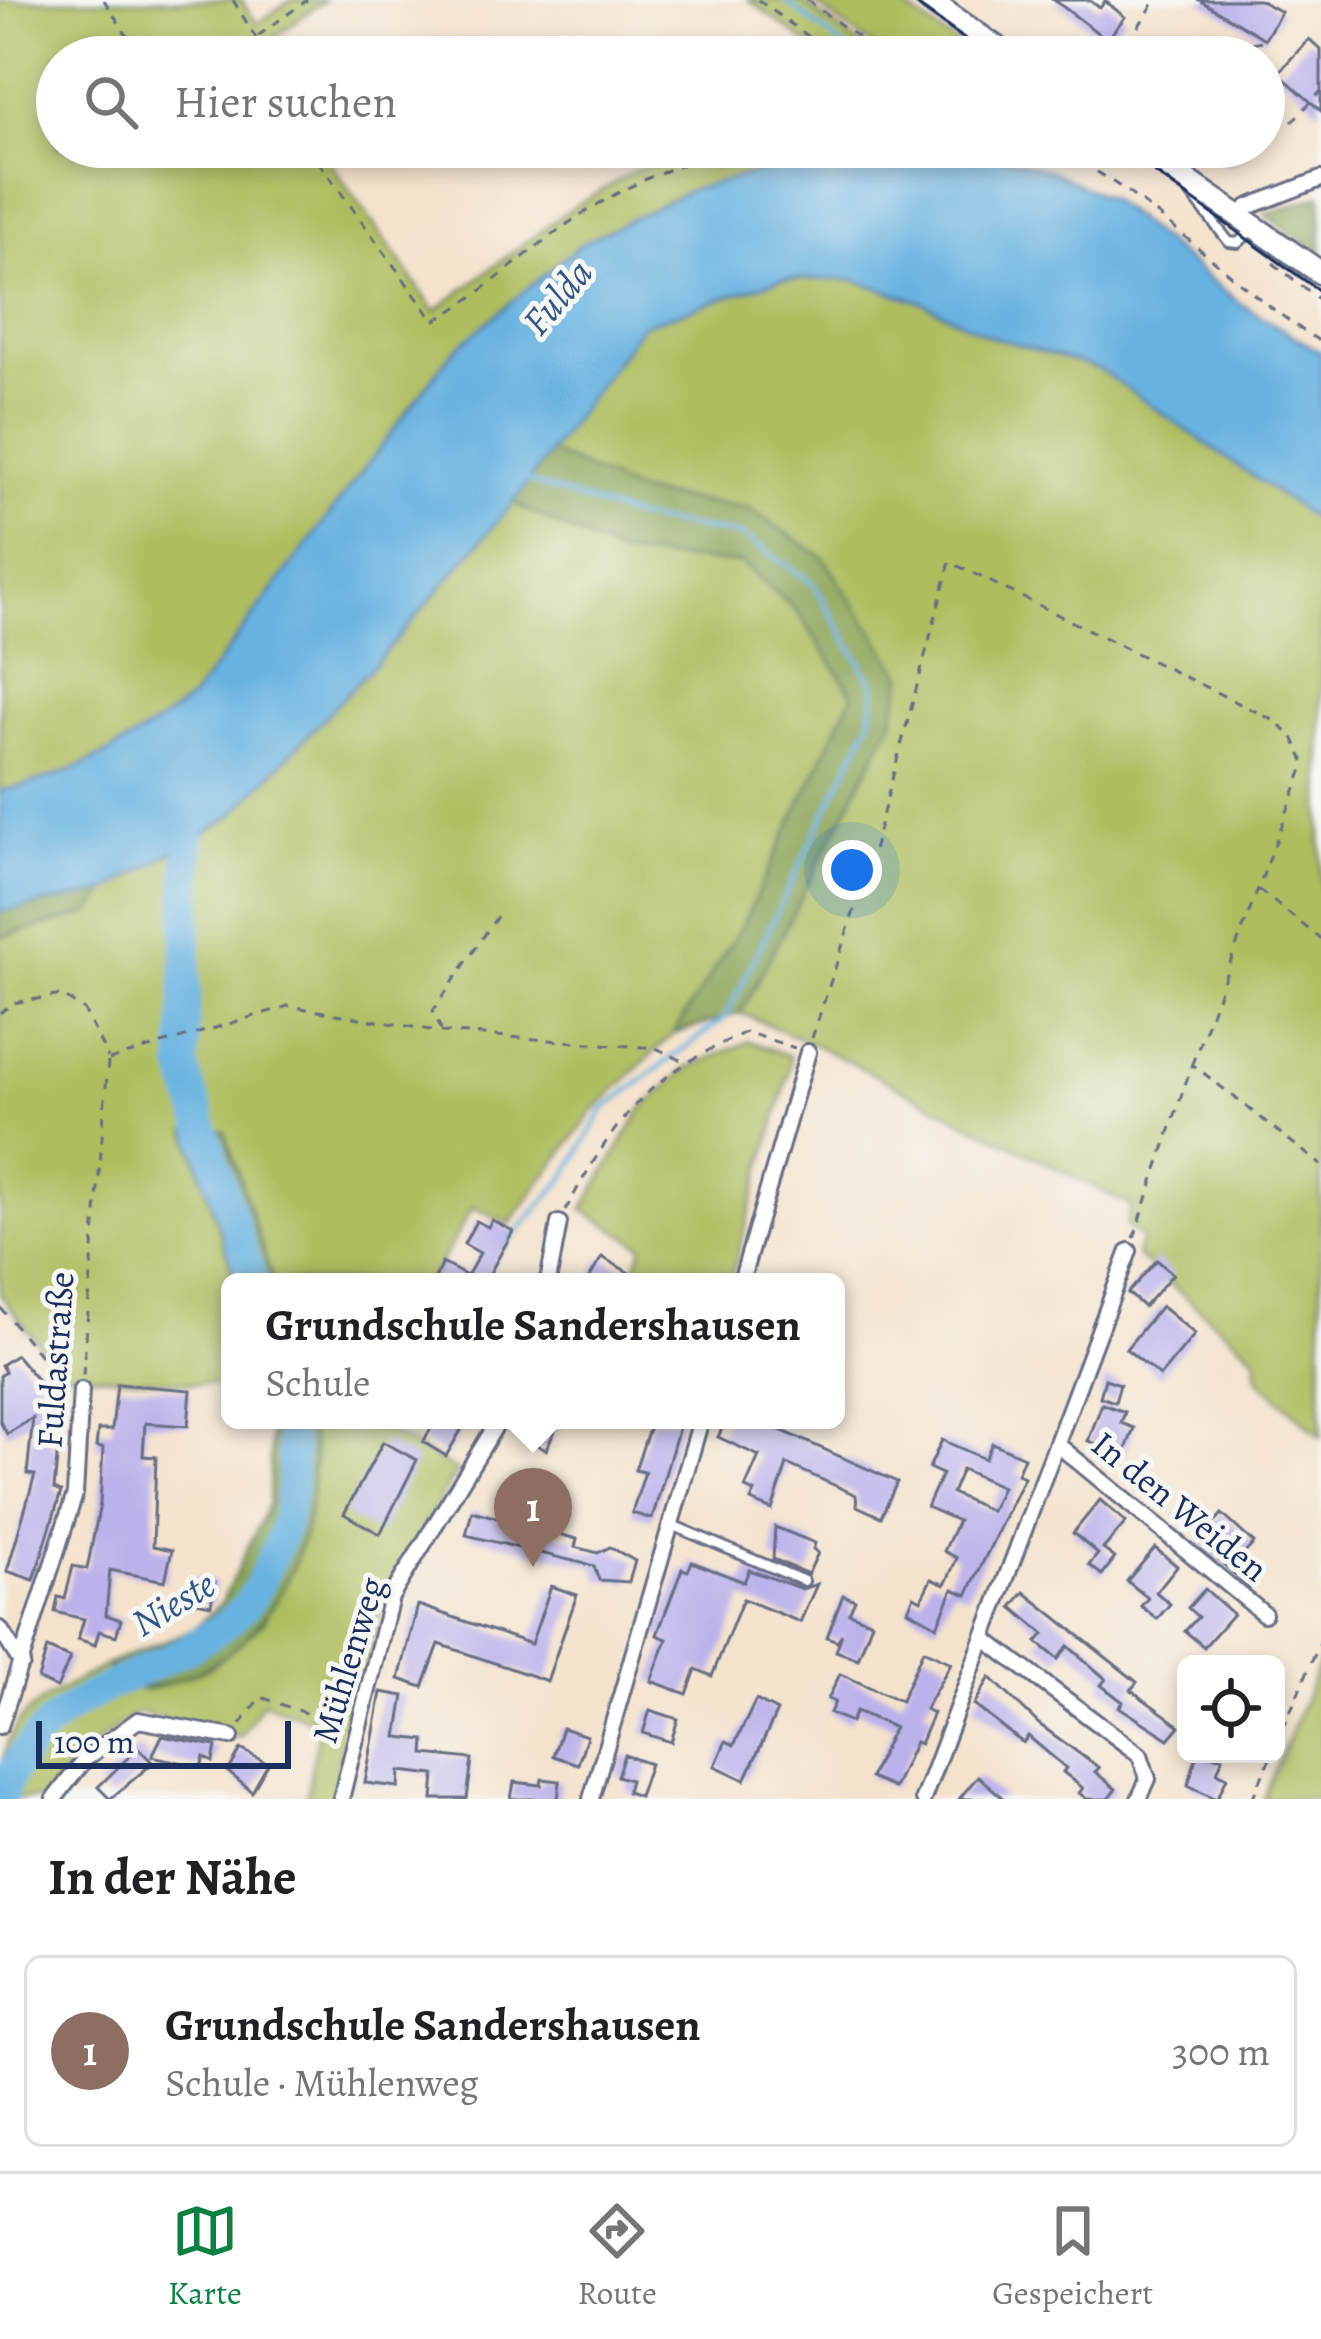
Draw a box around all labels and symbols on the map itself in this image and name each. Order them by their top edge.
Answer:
water label: Fulda [510,248,604,346]
your location [822,840,882,900]
street label: Fuldastraße [24,1270,86,1450]
street label: In den Weiden [1081,1420,1279,1592]
pin: 1 [494,1468,572,1567]
water label: Nieste [121,1557,225,1649]
street label: Mühlenweg [300,1571,396,1749]
scale bar [36,1715,291,1768]

